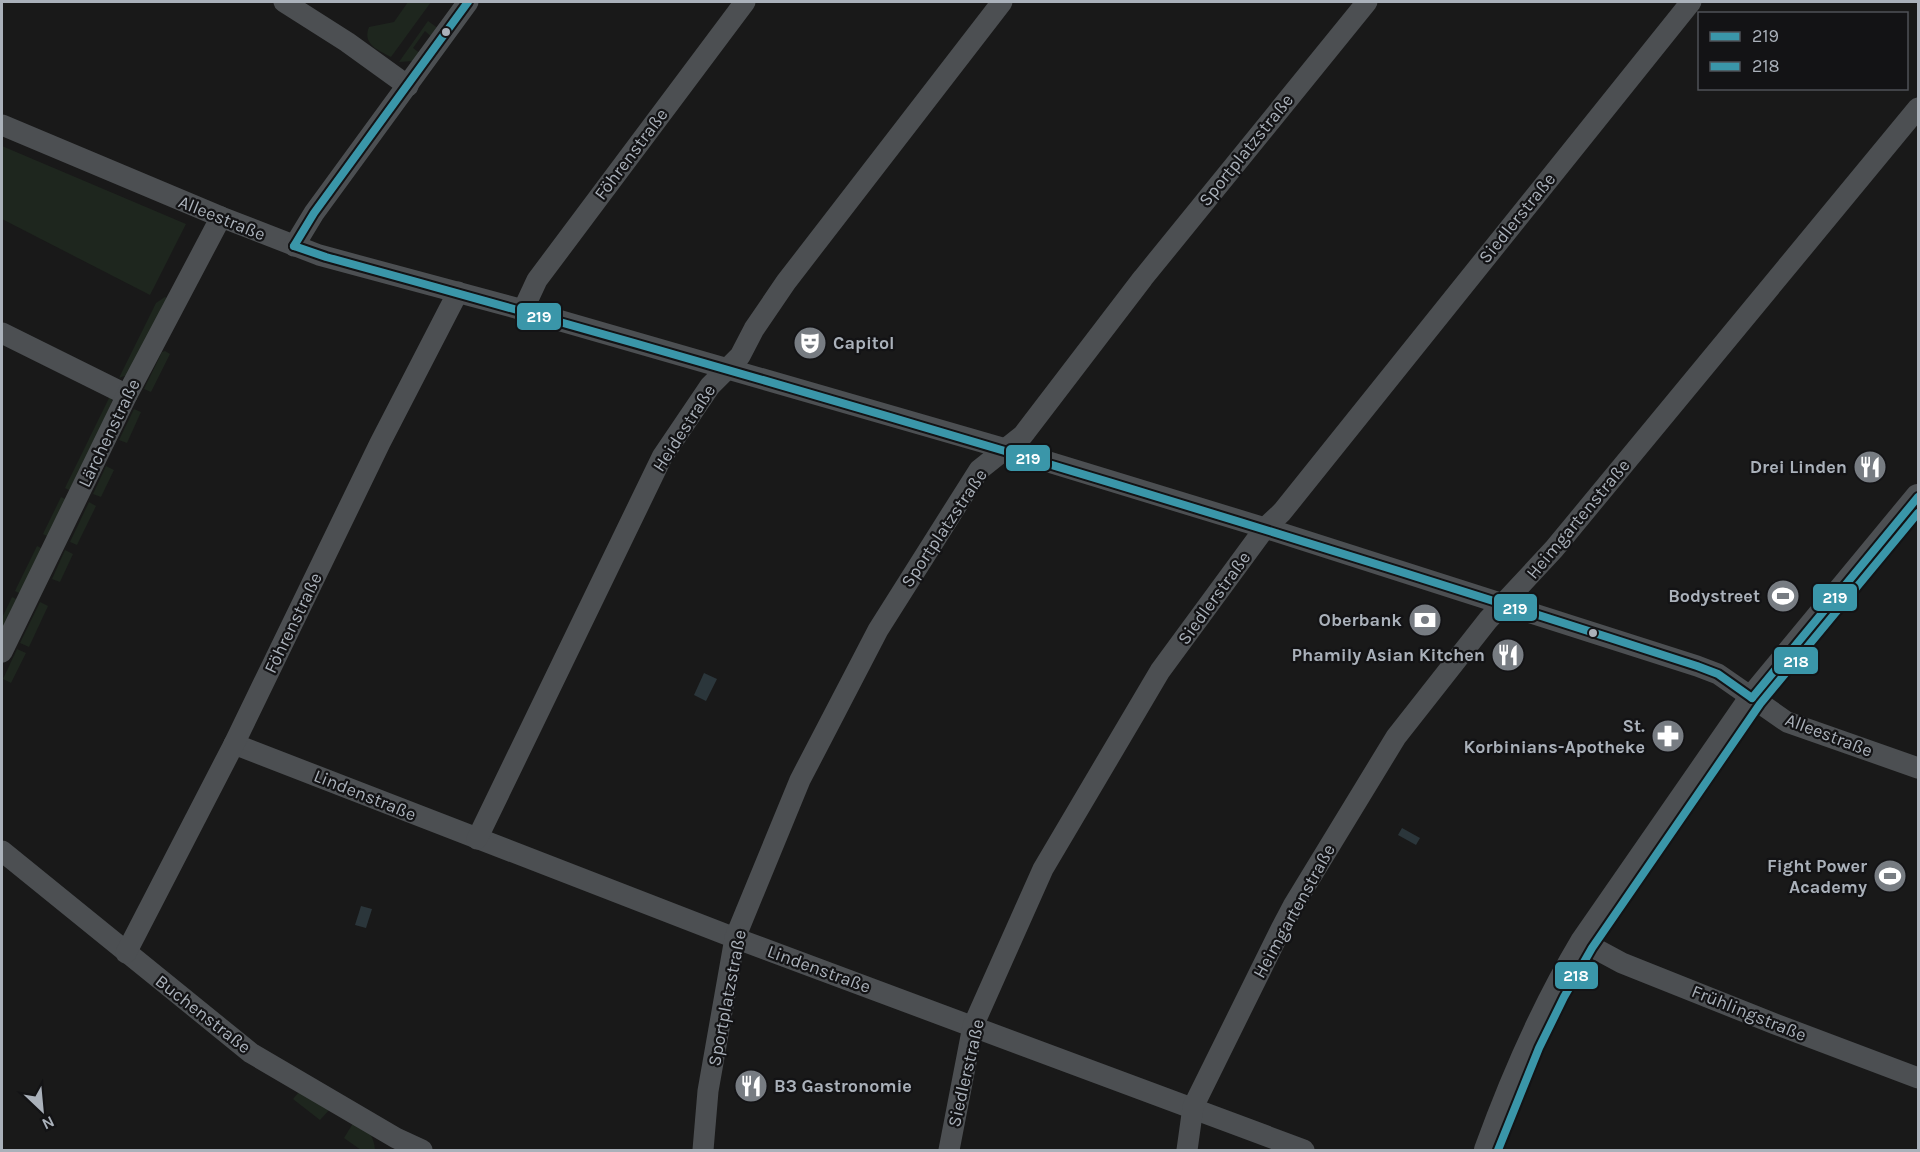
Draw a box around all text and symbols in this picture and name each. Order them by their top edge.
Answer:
legend [1698,12,1908,90]
text: 219 [1752,25,1779,47]
unlabelled marker [440,26,452,38]
text: 218 [1752,55,1779,77]
street label: Sportplatzstraße [1194,89,1298,211]
street label: Föhrenstraße [589,104,673,204]
street label: Siedlerstraße [1474,168,1560,268]
street label: Alleestraße [175,191,269,245]
line badge: 219 [516,302,562,331]
text: 219 [526,307,552,326]
theatre icon: Capitol [792,325,828,361]
place label: Capitol [833,332,895,354]
street label: Lärchenstraße [73,375,145,491]
street label: Heidestraße [648,380,720,476]
line badge: 219 [1005,444,1051,472]
text: 219 [1015,449,1041,468]
restaurant icon: Drei Linden [1852,449,1888,485]
street label: Heimgartenstraße [1521,455,1635,583]
place label: Drei Linden [1750,456,1847,478]
street label: Sportplatzstraße [896,465,992,591]
street label: Siedlerstraße [1173,547,1255,649]
street label: Föhrenstraße [259,569,327,677]
sports icon: Bodystreet [1765,578,1801,614]
line badge: 219 [1812,583,1858,612]
place label: Bodystreet [1668,585,1760,607]
text: 219 [1822,588,1848,607]
line badge: 219 [1493,593,1538,622]
text: 219 [1502,599,1528,618]
bank icon: Oberbank [1407,602,1443,638]
place label: Oberbank [1319,609,1402,631]
unlabelled marker [1587,627,1599,639]
restaurant icon: Phamily Asian Kitchen [1490,637,1526,673]
place label: Phamily Asian Kitchen [1291,644,1485,666]
line badge: 218 [1773,646,1819,675]
text: 218 [1783,652,1809,671]
street label: Alleestraße [1782,708,1876,762]
place label: St. Korbinians-Apotheke [1463,715,1645,758]
pharmacy icon: St. Korbinians-Apotheke [1650,718,1686,754]
street label: Lindenstraße [311,765,419,825]
street label: Heimgartenstraße [1248,840,1340,982]
place label: Fight Power Academy [1767,855,1867,898]
sports icon: Fight Power Academy [1872,858,1908,894]
street label: Sportplatzstraße [703,928,751,1068]
street label: Lindenstraße [764,940,874,998]
line badge: 218 [1554,961,1599,990]
text: 218 [1563,966,1589,985]
street label: Buchenstraße [151,970,255,1058]
street label: Frühlingstraße [1688,980,1810,1046]
street label: Siedlerstraße [943,1017,989,1129]
restaurant icon: B3 Gastronomie [733,1068,769,1104]
place label: B3 Gastronomie [774,1075,912,1097]
north arrow [12,1080,72,1140]
text: N [39,1112,58,1134]

